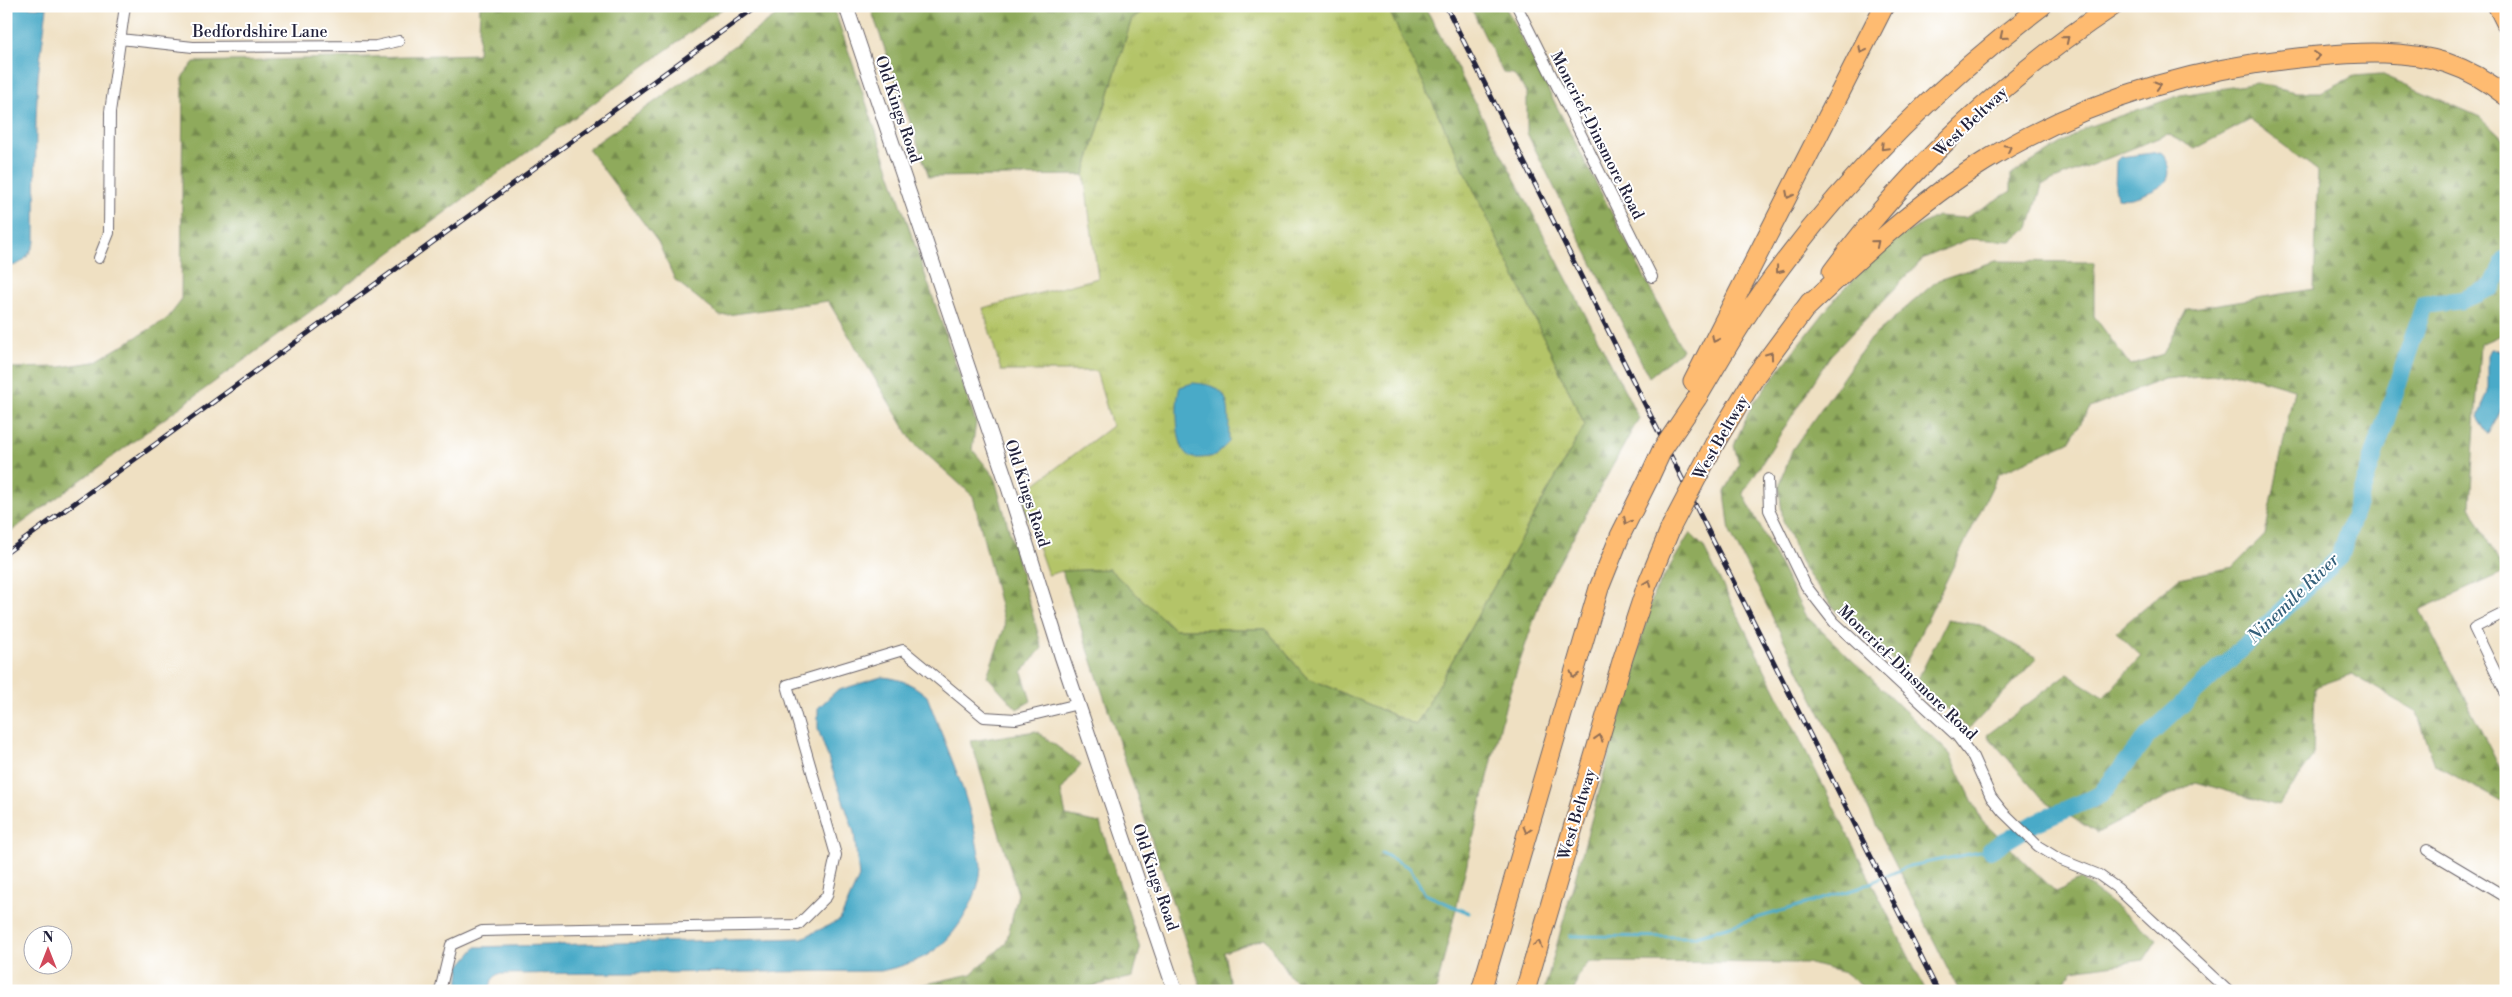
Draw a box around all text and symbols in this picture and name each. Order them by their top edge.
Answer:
street label: Bedfordshire Lane [191,22,328,42]
one-way arrow [2000,30,2009,39]
one-way arrow [2060,36,2069,44]
one-way arrow [1859,45,1869,54]
street label: Moncrief-Dinsmore Road [1546,48,1648,223]
one-way arrow [2313,51,2321,62]
street label: Old Kings Road [870,53,926,165]
one-way arrow [2153,81,2161,91]
street label: West Beltway [1929,82,2012,162]
one-way arrow [1881,141,1890,150]
one-way arrow [2003,145,2012,155]
one-way arrow [1785,190,1795,199]
one-way arrow [1871,239,1880,248]
one-way arrow [1776,264,1784,273]
one-way arrow [1711,334,1721,343]
one-way arrow [1764,352,1773,361]
street label: West Beltway [1688,392,1753,484]
street label: Old Kings Road [1000,437,1054,550]
one-way arrow [1623,516,1633,525]
water label: Ninemile River [2242,548,2345,649]
one-way arrow [1642,579,1653,588]
street label: Moncrief-Dinsmore Road [1833,601,1981,745]
one-way arrow [1569,670,1579,678]
one-way arrow [1594,734,1604,742]
street label: West Beltway [1553,766,1600,863]
street label: Old Kings Road [1127,821,1183,933]
one-way arrow [1523,826,1533,834]
north arrow [22,924,72,974]
text: N [42,929,54,947]
one-way arrow [1532,940,1542,948]

